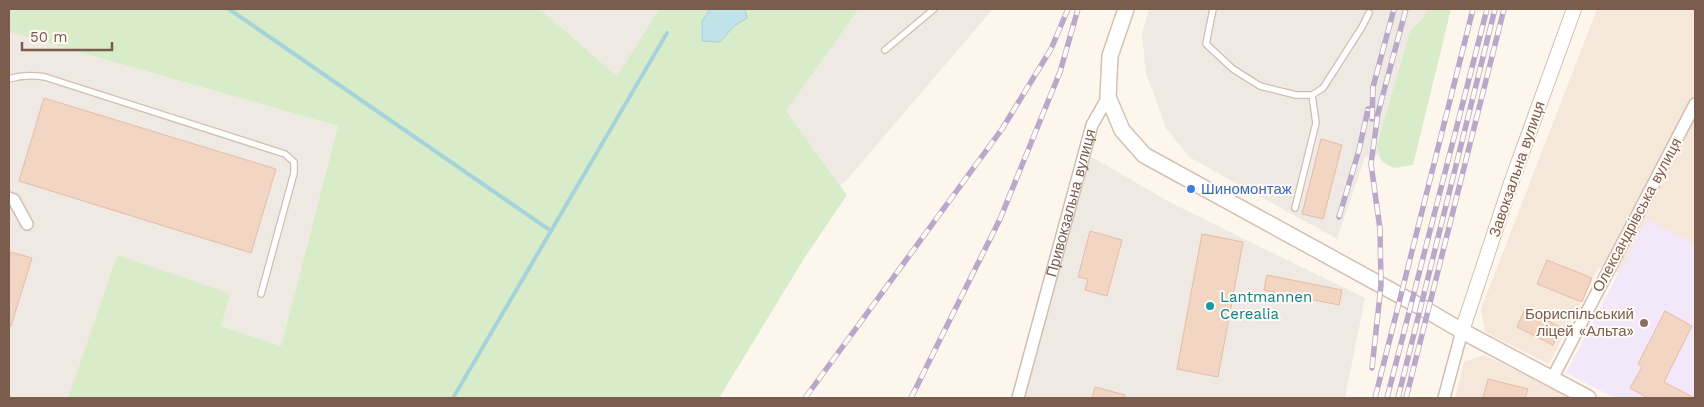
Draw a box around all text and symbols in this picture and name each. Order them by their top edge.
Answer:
scale bar [22,20,112,52]
text: 50 m [30,28,67,46]
street label: Завокзальна вулиця [1485,99,1549,239]
street label: Привокзальна вулиця [1042,127,1100,279]
street label: Олександрівська вулиця [1589,135,1685,295]
place label: Шиномонтаж [1201,180,1292,198]
marker: Шиномонтаж [1185,183,1197,195]
place label: Lantmannen Cerealia [1220,288,1312,323]
marker: Lantmannen Cerealia [1204,300,1216,312]
place label: Бориспільський ліцей «Альта» [1525,305,1634,340]
marker: Бориспільський ліцей «Альта» [1638,317,1650,329]

